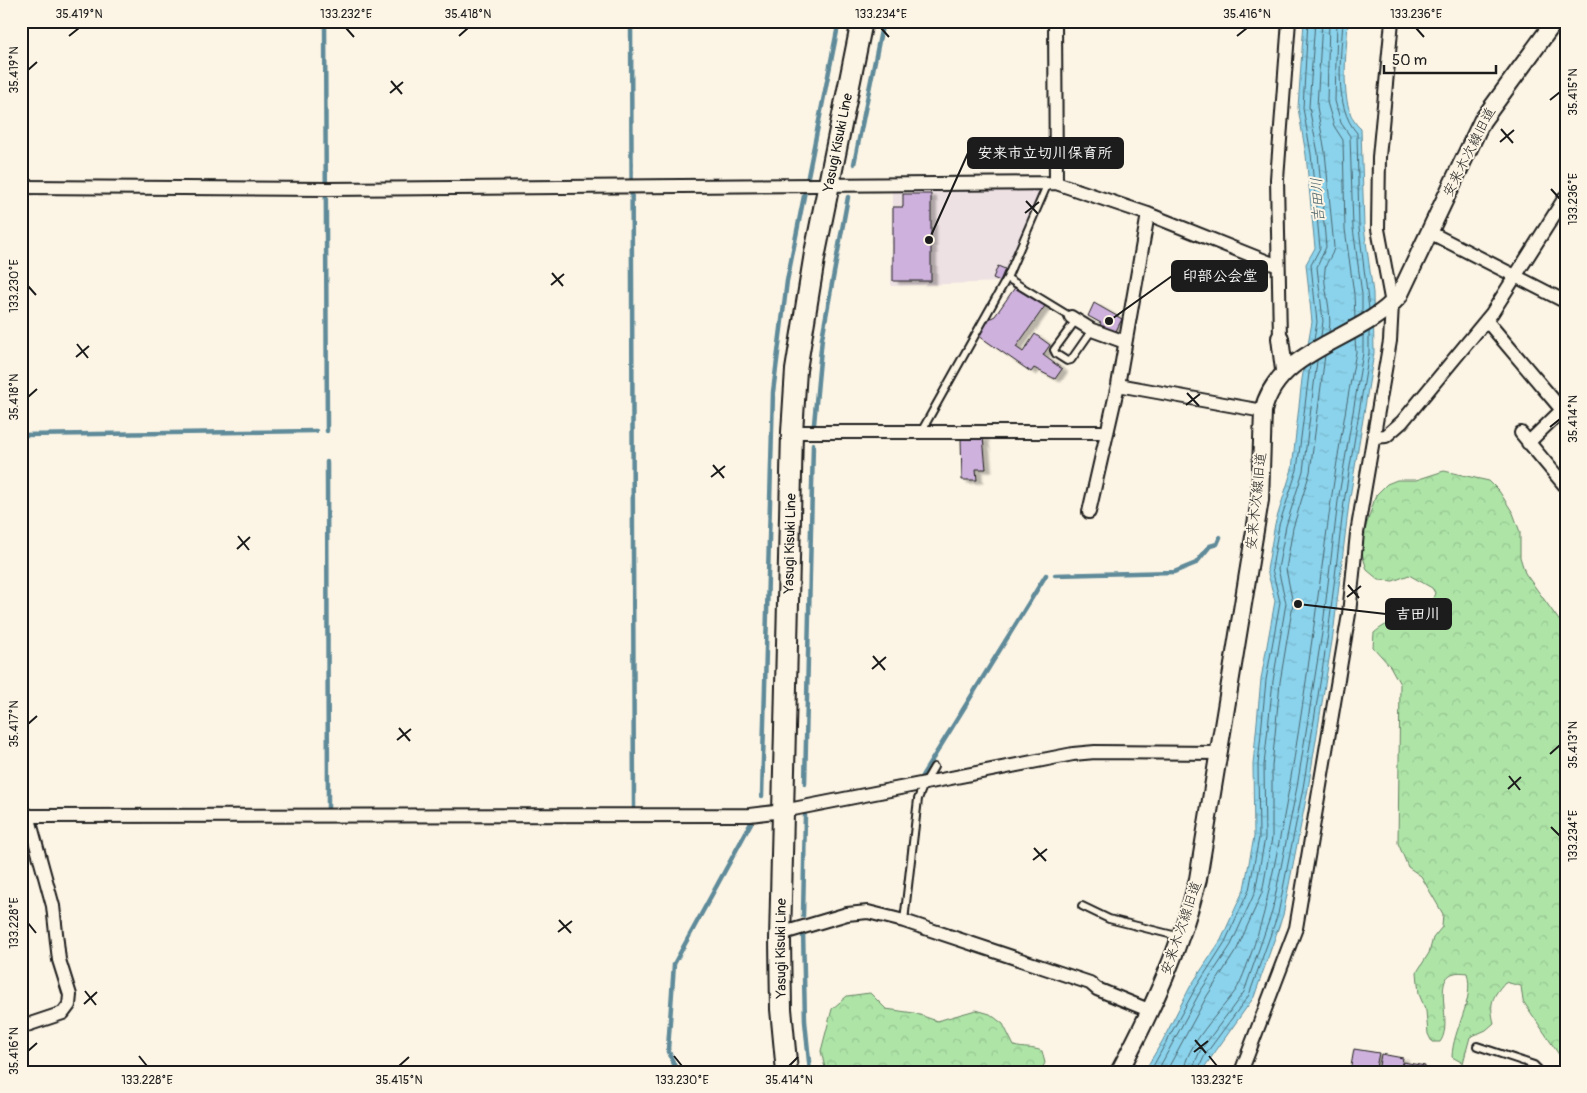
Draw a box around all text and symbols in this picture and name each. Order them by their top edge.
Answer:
text: 35.419°N [55,7,103,22]
text: 133.232°E [320,7,372,22]
text: 35.418°N [445,7,491,22]
text: 133.234°E [855,7,907,22]
text: 35.416°N [1223,7,1271,22]
text: 133.236°E [1390,7,1442,22]
scale bar [1384,42,1497,74]
text: 35.419°N [7,46,22,94]
text: 50 m [1392,51,1427,70]
text: 35.415°N [1566,68,1581,116]
street label: Yasugi Kisuki Line [819,91,856,194]
street label: 安来木次線旧道 [1439,104,1499,200]
callout: 安来市立切川保育所 [968,138,1123,168]
text: 安来市立切川保育所 [977,144,1113,163]
text: 133.236°E [1566,173,1581,225]
water label: 吉田川 [1307,177,1329,223]
text: 133.230°E [7,259,22,313]
callout: 印部公会堂 [1172,261,1267,291]
text: 印部公会堂 [1182,267,1258,286]
text: 35.418°N [7,374,22,420]
text: 35.414°N [1566,395,1581,443]
street label: 安来木次線旧道 [1242,451,1270,551]
street label: Yasugi Kisuki Line [780,493,799,595]
callout: 吉田川 [1386,599,1451,629]
text: 吉田川 [1395,605,1441,624]
text: 35.417°N [7,700,22,748]
text: 35.413°N [1566,721,1581,769]
text: 133.234°E [1566,810,1581,862]
street label: 安来木次線旧道 [1157,879,1205,977]
text: 133.228°E [7,897,22,949]
street label: Yasugi Kisuki Line [771,898,789,1000]
text: 35.416°N [7,1027,22,1075]
text: 133.228°E [121,1073,173,1088]
text: 35.415°N [375,1073,423,1088]
text: 133.230°E [655,1073,709,1088]
text: 35.414°N [765,1073,813,1088]
text: 133.232°E [1191,1073,1243,1088]

